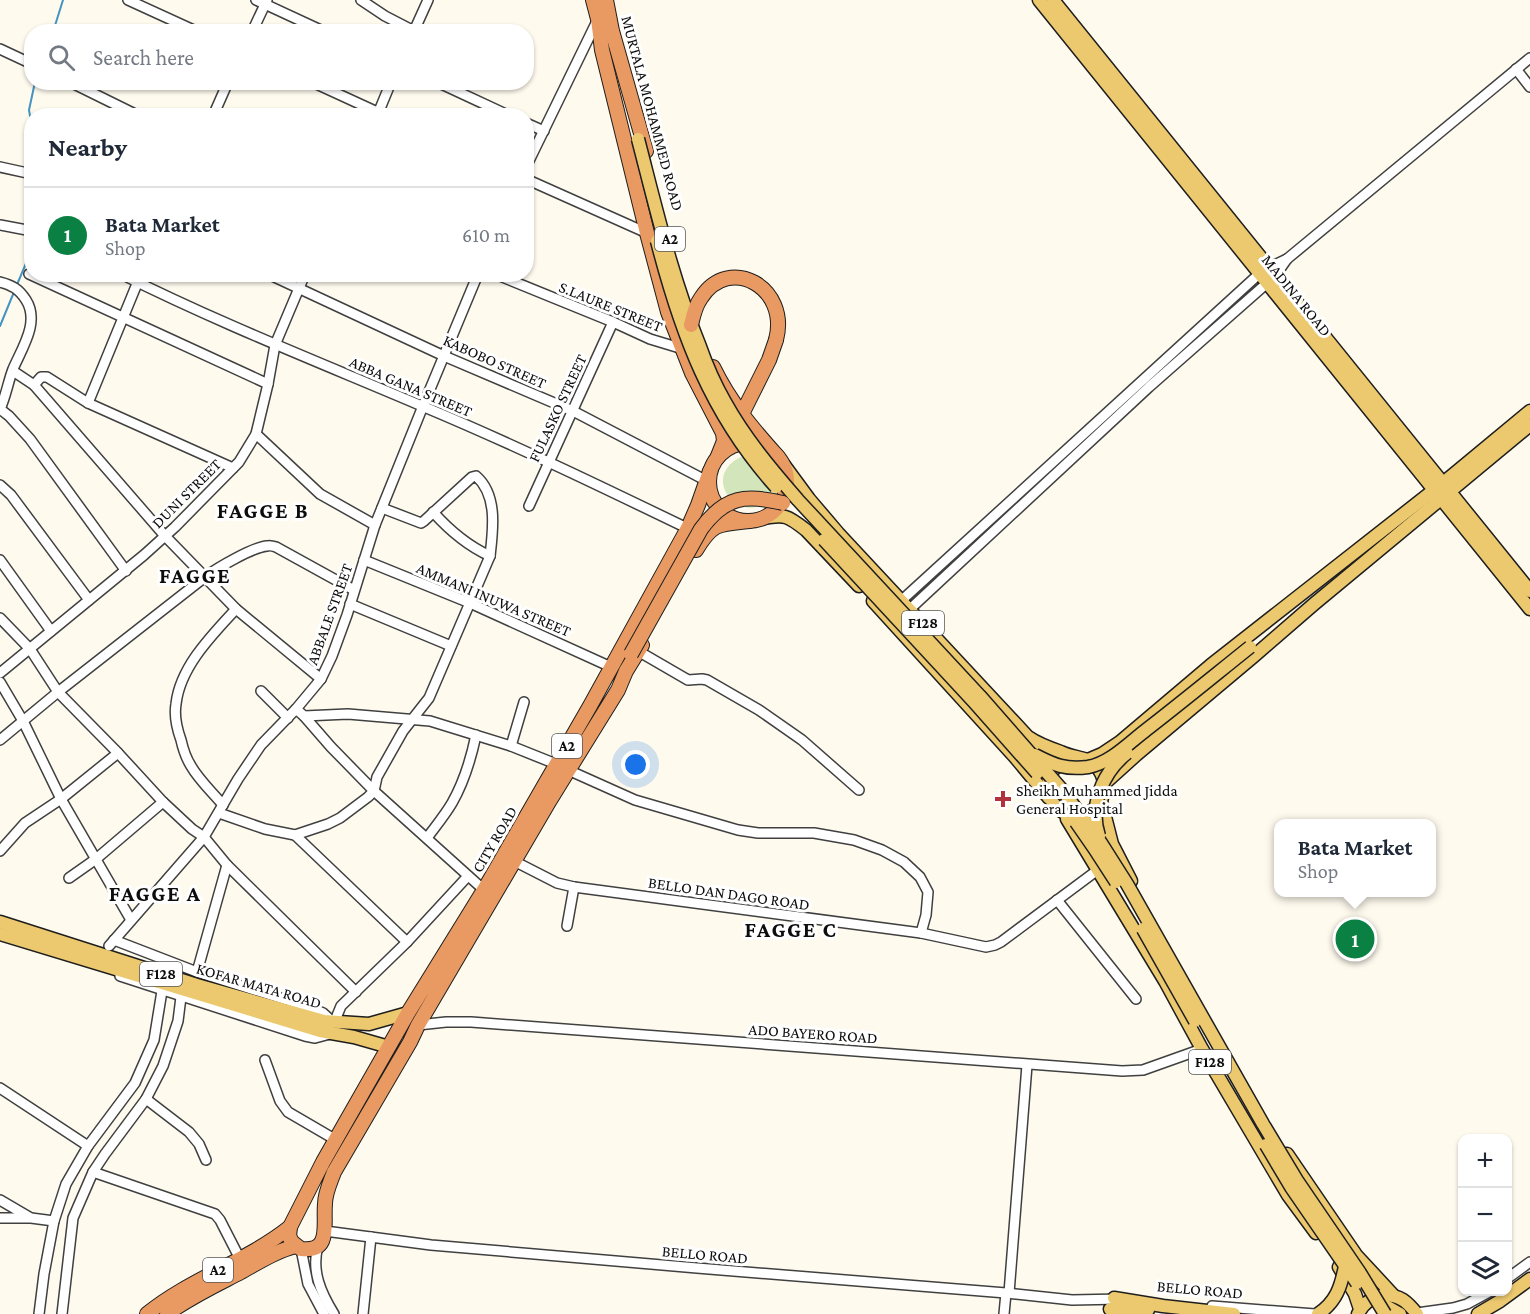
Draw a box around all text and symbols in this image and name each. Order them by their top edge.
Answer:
street label: MURTALA MOHAMMED ROAD [618,14,687,212]
search box [24,24,534,90]
icon: search [45,41,78,74]
text: Search here [93,45,194,70]
text: Nearby [48,133,127,162]
text: Bata Market [105,212,220,237]
text: 1 [64,224,71,246]
text: 610 m [462,224,510,246]
road number: A2 [655,227,685,251]
text: Shop [105,237,146,259]
street label: MADINA ROAD [1259,251,1335,339]
street label: S.LAURE STREET [557,278,665,335]
street label: KABOBO STREET [441,331,549,392]
street label: FULASKO STREET [525,352,590,465]
street label: ABBA GANA STREET [347,353,475,420]
street label: DUNI STREET [148,455,225,531]
district label: FAGGE B [217,498,309,523]
street label: AMMANI INUWA STREET [414,559,574,640]
street label: ABBALE STREET [303,561,356,667]
district label: FAGGE [159,563,231,588]
road number: F128 [902,611,944,635]
road number: A2 [552,734,582,758]
your location [621,750,650,779]
place label: Sheikh Muhammed Jidda General Hospital [1016,782,1178,818]
marker: Sheikh Muhammed Jidda General Hospital [994,790,1012,808]
street label: CITY ROAD [469,803,520,875]
popup [1274,819,1436,897]
text: Bata Market [1298,835,1412,860]
text: Shop [1298,860,1338,882]
street label: BELLO DAN DAGO ROAD [647,874,811,913]
district label: FAGGE A [109,881,201,906]
pin: 1 [1336,916,1374,962]
district label: FAGGE C [745,917,837,942]
street label: KOFAR MATA ROAD [194,959,323,1011]
road number: F128 [140,962,182,986]
street label: ADO BAYERO ROAD [748,1021,878,1046]
road number: F128 [1189,1050,1231,1074]
map controls [1458,1134,1512,1296]
button: + [1458,1134,1512,1188]
button: − [1458,1188,1512,1242]
street label: BELLO ROAD [661,1242,749,1267]
button: layers [1458,1242,1512,1296]
road number: A2 [203,1258,233,1282]
street label: BELLO ROAD [1156,1277,1244,1302]

